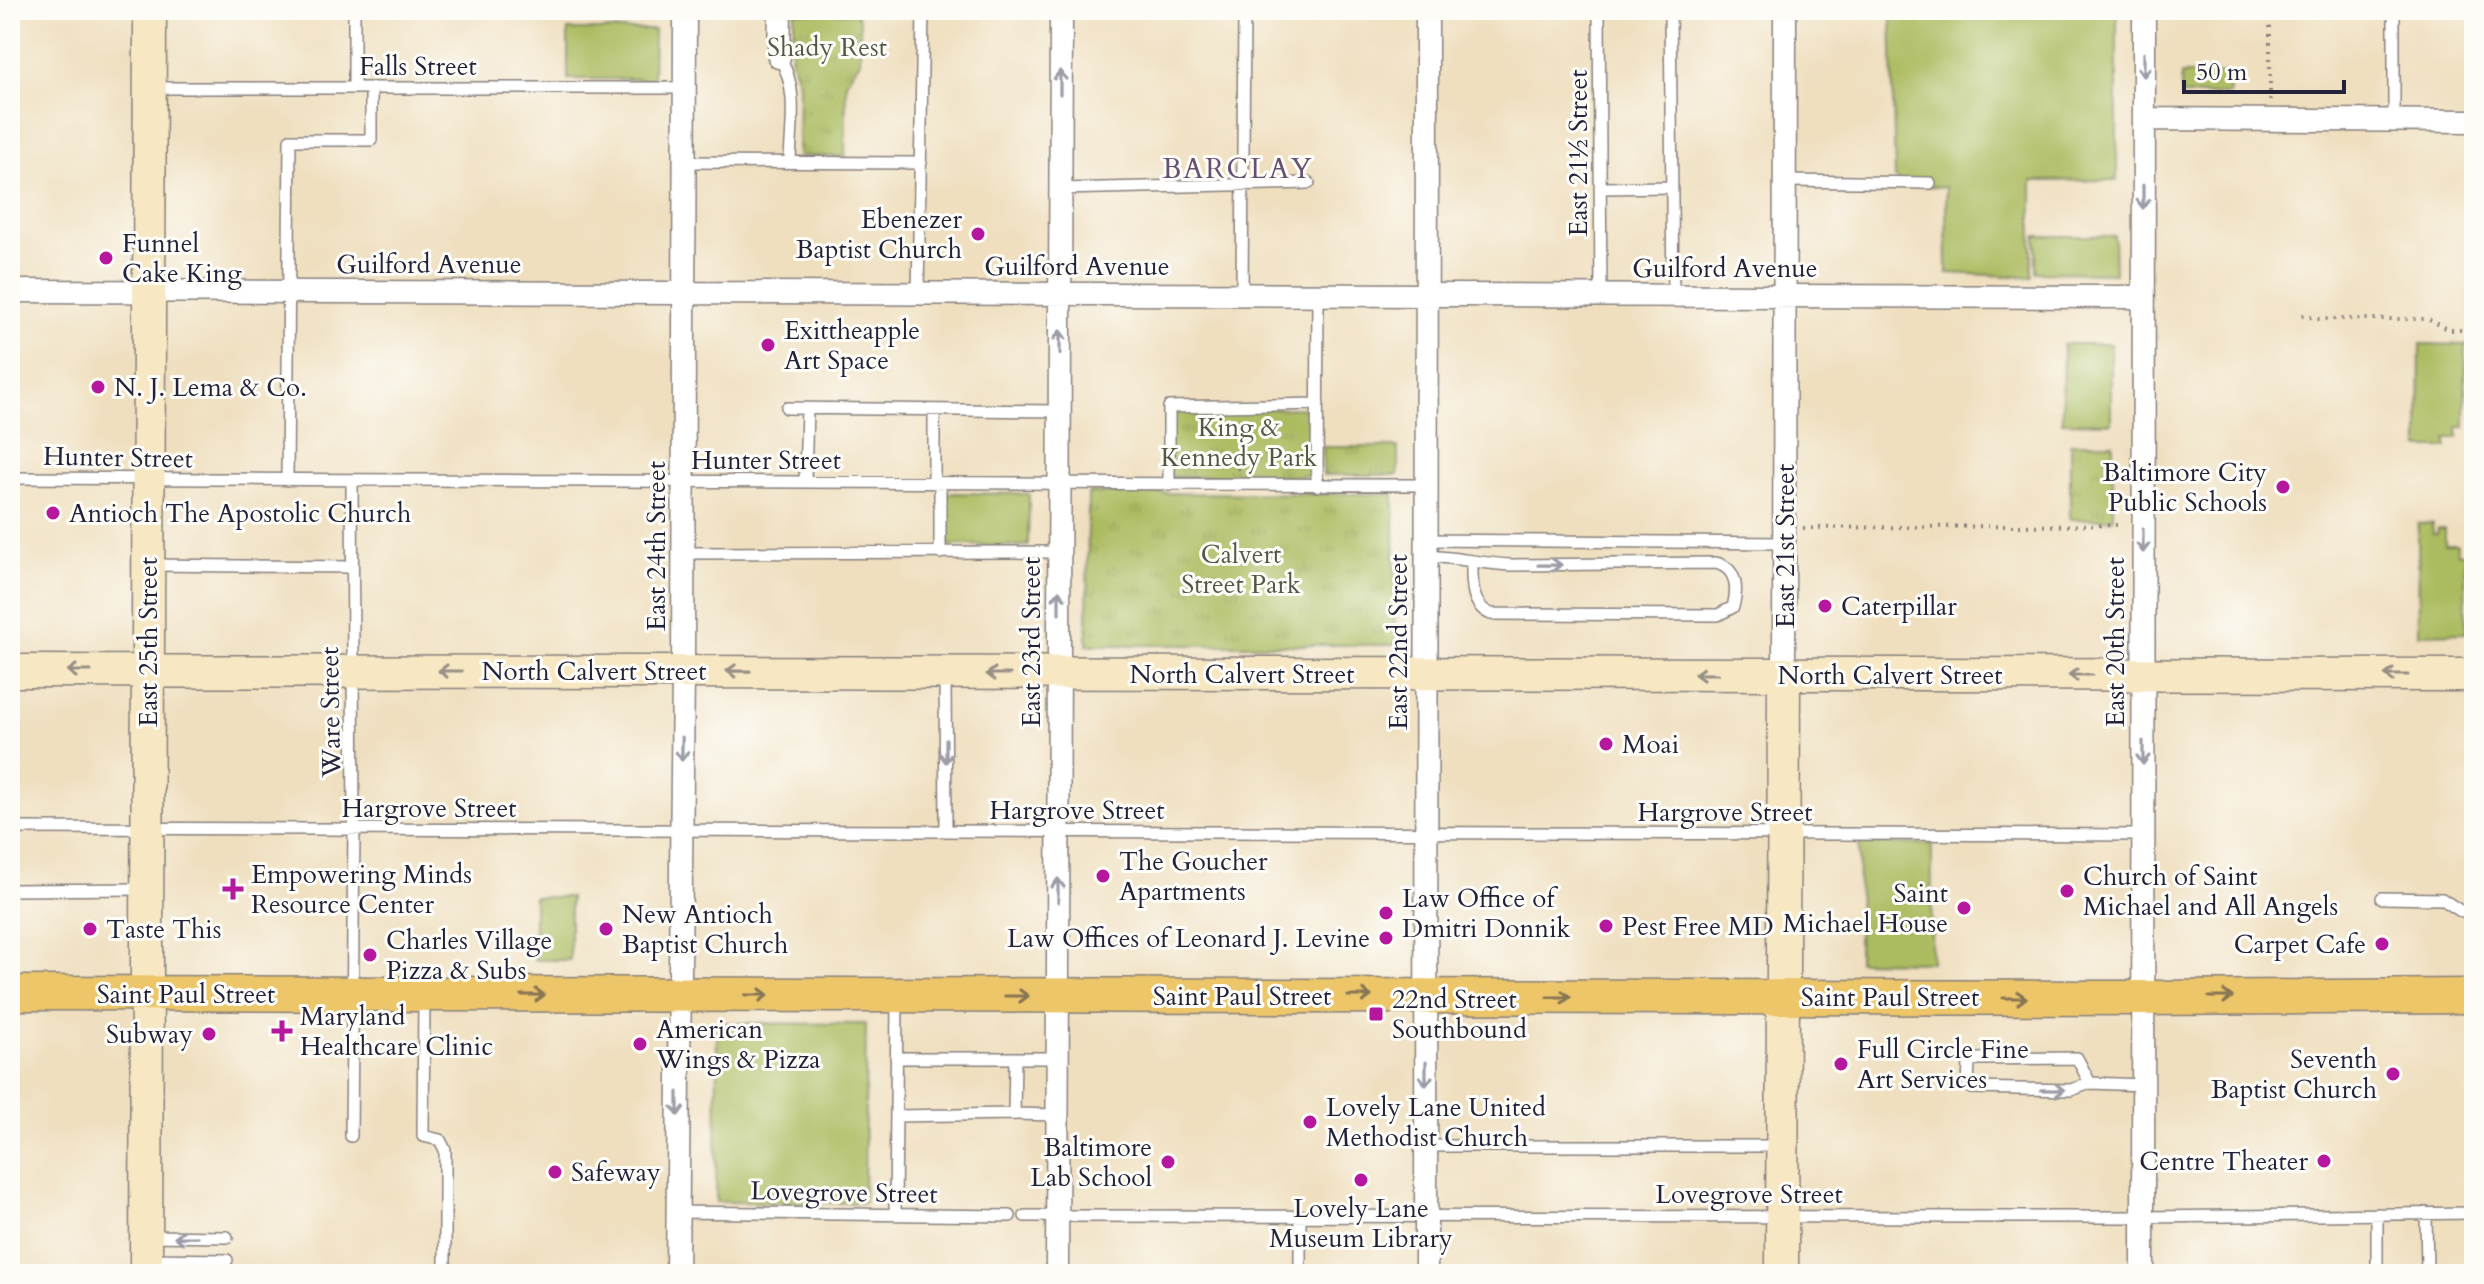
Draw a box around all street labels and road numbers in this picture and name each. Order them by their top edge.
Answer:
street label: Falls Street [359,49,477,84]
street label: East 21½ Street [1561,69,1596,237]
street label: Guilford Avenue [336,247,522,282]
street label: Guilford Avenue [984,249,1170,284]
street label: Guilford Avenue [1632,251,1818,286]
street label: Hunter Street [43,439,193,476]
street label: Hunter Street [691,443,841,478]
street label: East 24th Street [639,461,674,631]
street label: East 21st Street [1768,464,1803,628]
street label: East 22nd Street [1381,554,1416,730]
street label: East 25th Street [131,557,166,727]
street label: East 23rd Street [1014,557,1049,727]
street label: East 20th Street [2098,557,2133,727]
street label: Ware Street [312,646,349,779]
street label: North Calvert Street [481,654,707,689]
street label: North Calvert Street [1129,657,1355,692]
street label: North Calvert Street [1777,658,2003,693]
street label: Hargrove Street [341,791,517,826]
street label: Hargrove Street [989,793,1165,828]
street label: Hargrove Street [1637,795,1813,830]
street label: Saint Paul Street [97,977,275,1012]
street label: Saint Paul Street [1153,979,1331,1014]
street label: Saint Paul Street [1801,980,1979,1015]
street label: Lovegrove Street [750,1173,938,1212]
street label: Lovegrove Street [1655,1177,1843,1212]

